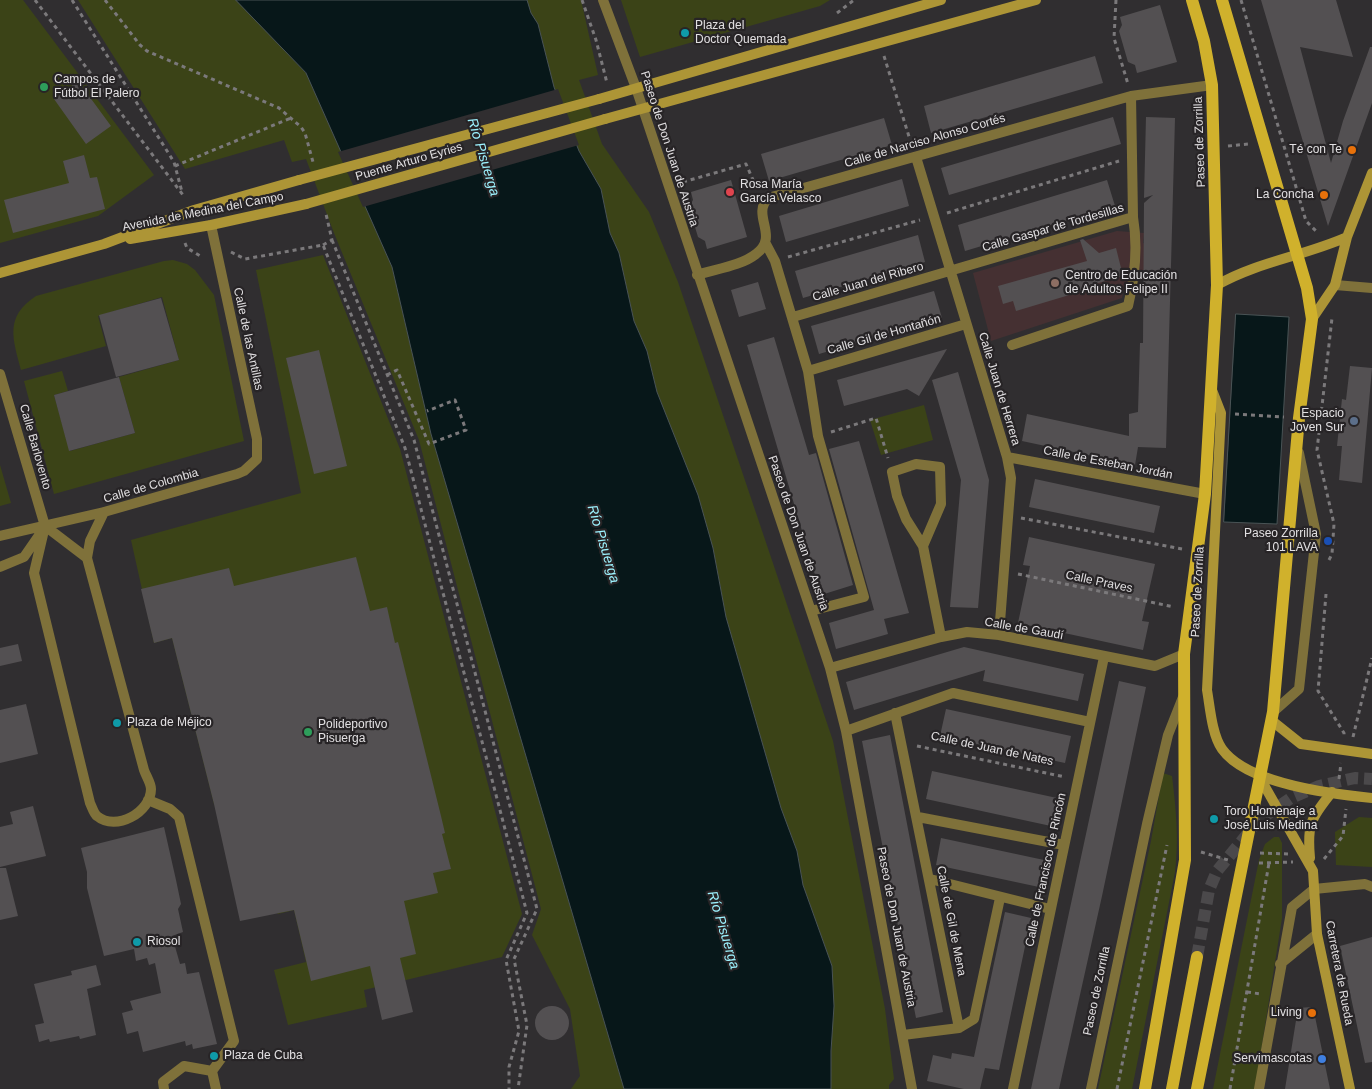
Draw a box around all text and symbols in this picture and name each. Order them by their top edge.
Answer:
place label: Plaza del Doctor Quemada [695,19,786,47]
marker: Plaza del Doctor Quemada [679,27,691,39]
street label: Paseo de Don Juan de Austria [637,69,701,229]
place label: Campos de Fútbol El Palero [54,73,139,101]
marker: Campos de Fútbol El Palero [38,81,50,93]
street label: Paseo de Zorrilla [1191,96,1209,188]
street label: Calle de Narciso Alonso Cortés [843,111,1007,171]
water label: Río Pisuerga [463,116,503,198]
street label: Puente Arturo Eyries [354,140,464,184]
place label: Té con Te [1289,143,1342,157]
marker: Té con Te [1346,144,1358,156]
place label: Rosa María García Velasco [740,178,821,206]
marker: Rosa María García Velasco [724,186,736,198]
place label: La Concha [1256,188,1314,202]
street label: Avenida de Medina del Campo [121,189,285,235]
marker: La Concha [1318,189,1330,201]
street label: Calle Gaspar de Tordesillas [980,201,1126,255]
street label: Calle Juan del Ribero [811,259,925,305]
place label: Centro de Educación de Adultos Felipe II [1065,269,1177,297]
marker: Centro de Educación de Adultos Felipe II [1049,277,1061,289]
street label: Calle de las Antillas [230,286,266,392]
street label: Calle Gil de Hontañón [826,312,942,358]
street label: Calle Juan de Herrera [975,331,1023,447]
street label: Calle Barlovento [16,403,54,491]
place label: Espacio Joven Sur [1290,407,1344,435]
marker: Espacio Joven Sur [1348,415,1360,427]
street label: Calle de Esteban Jordán [1042,443,1174,483]
street label: Paseo de Don Juan de Austria [765,454,831,612]
street label: Calle de Colombia [102,466,200,506]
water label: Río Pisuerga [583,503,623,585]
place label: Paseo Zorrilla 101 LAVA [1244,527,1318,555]
marker: Paseo Zorrilla 101 LAVA [1322,535,1334,547]
street label: Paseo de Zorrilla [1188,546,1208,638]
street label: Calle Praves [1064,568,1134,596]
street label: Calle de Gaudí [983,615,1065,643]
place label: Plaza de Méjico [127,716,212,730]
marker: Plaza de Méjico [111,717,123,729]
place label: Polideportivo Pisuerga [318,718,387,746]
marker: Polideportivo Pisuerga [302,726,314,738]
street label: Calle de Juan de Nates [929,729,1055,769]
street label: Calle de Francisco de Rincón [1023,792,1069,948]
place label: Toro Homenaje a José Luis Medina [1224,805,1317,833]
marker: Toro Homenaje a José Luis Medina [1208,813,1220,825]
street label: Paseo de Don Juan de Austria [873,846,919,1008]
street label: Calle de Gil de Mena [933,865,969,977]
water label: Río Pisuerga [703,889,743,971]
street label: Carretera de Rueda [1322,920,1356,1026]
place label: Riosol [147,935,180,949]
marker: Riosol [131,936,143,948]
street label: Paseo de Zorrilla [1081,945,1113,1037]
place label: Living [1271,1006,1302,1020]
marker: Living [1306,1007,1318,1019]
place label: Plaza de Cuba [224,1049,303,1063]
marker: Plaza de Cuba [208,1050,220,1062]
place label: Servimascotas [1233,1052,1312,1066]
marker: Servimascotas [1316,1053,1328,1065]

